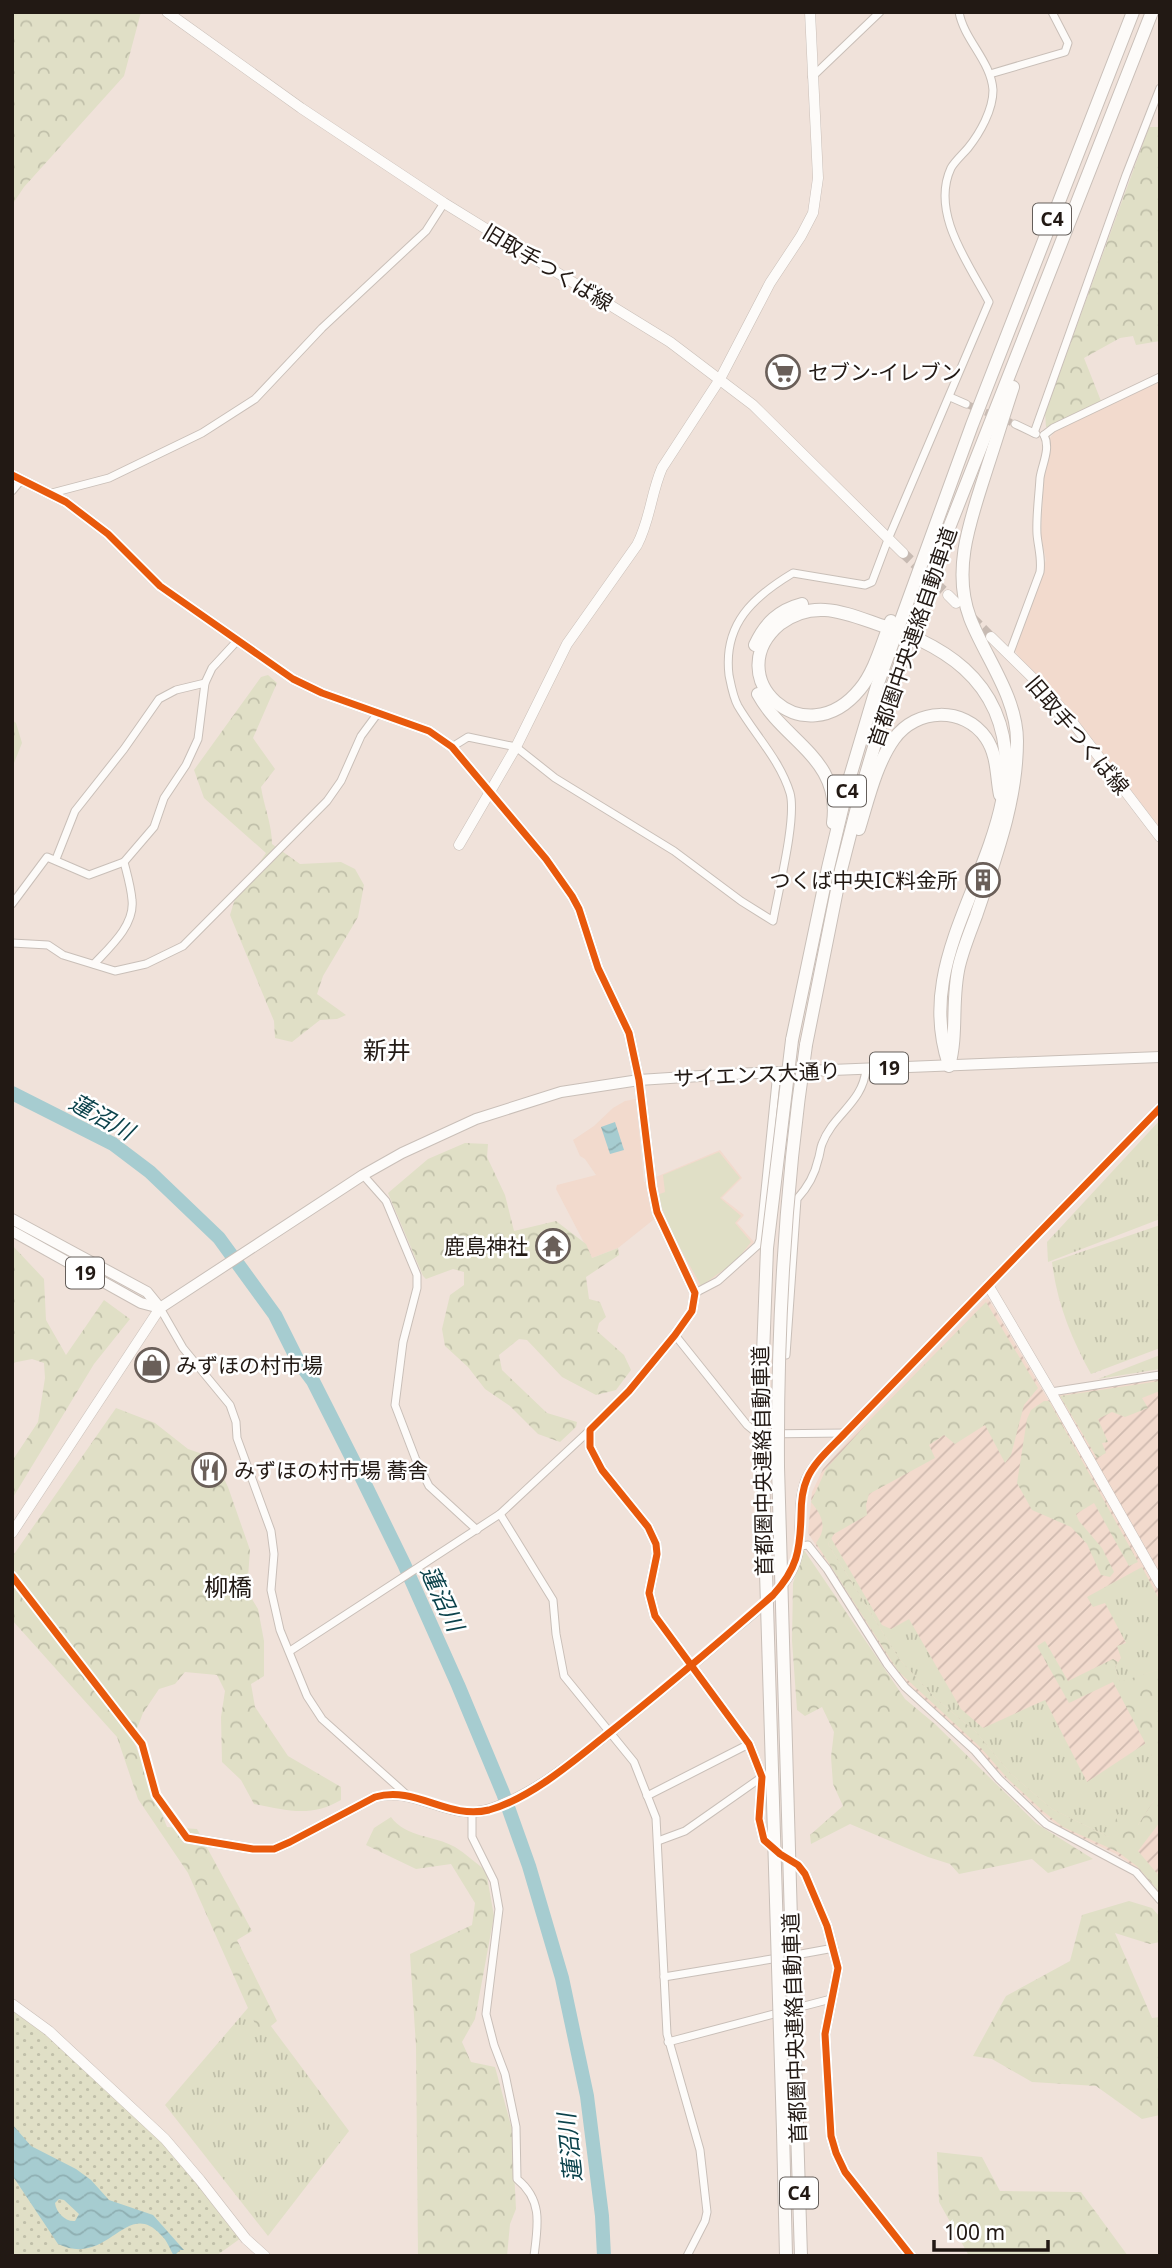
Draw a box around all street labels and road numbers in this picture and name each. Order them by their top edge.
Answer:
road number: C4 [1033,204,1071,234]
street label: 旧取手つくば線 [478,217,618,317]
street label: 首都圏中央連絡自動車道 [861,523,963,751]
street label: 旧取手つくば線 [1020,670,1136,800]
road number: C4 [828,776,866,806]
road number: 19 [870,1052,908,1084]
street label: サイエンス大通り [673,1056,841,1092]
road number: 19 [66,1258,104,1288]
street label: 首都圏中央連絡自動車道 [746,1345,778,1577]
street label: 首都圏中央連絡自動車道 [776,1912,812,2144]
road number: C4 [780,2178,818,2208]

